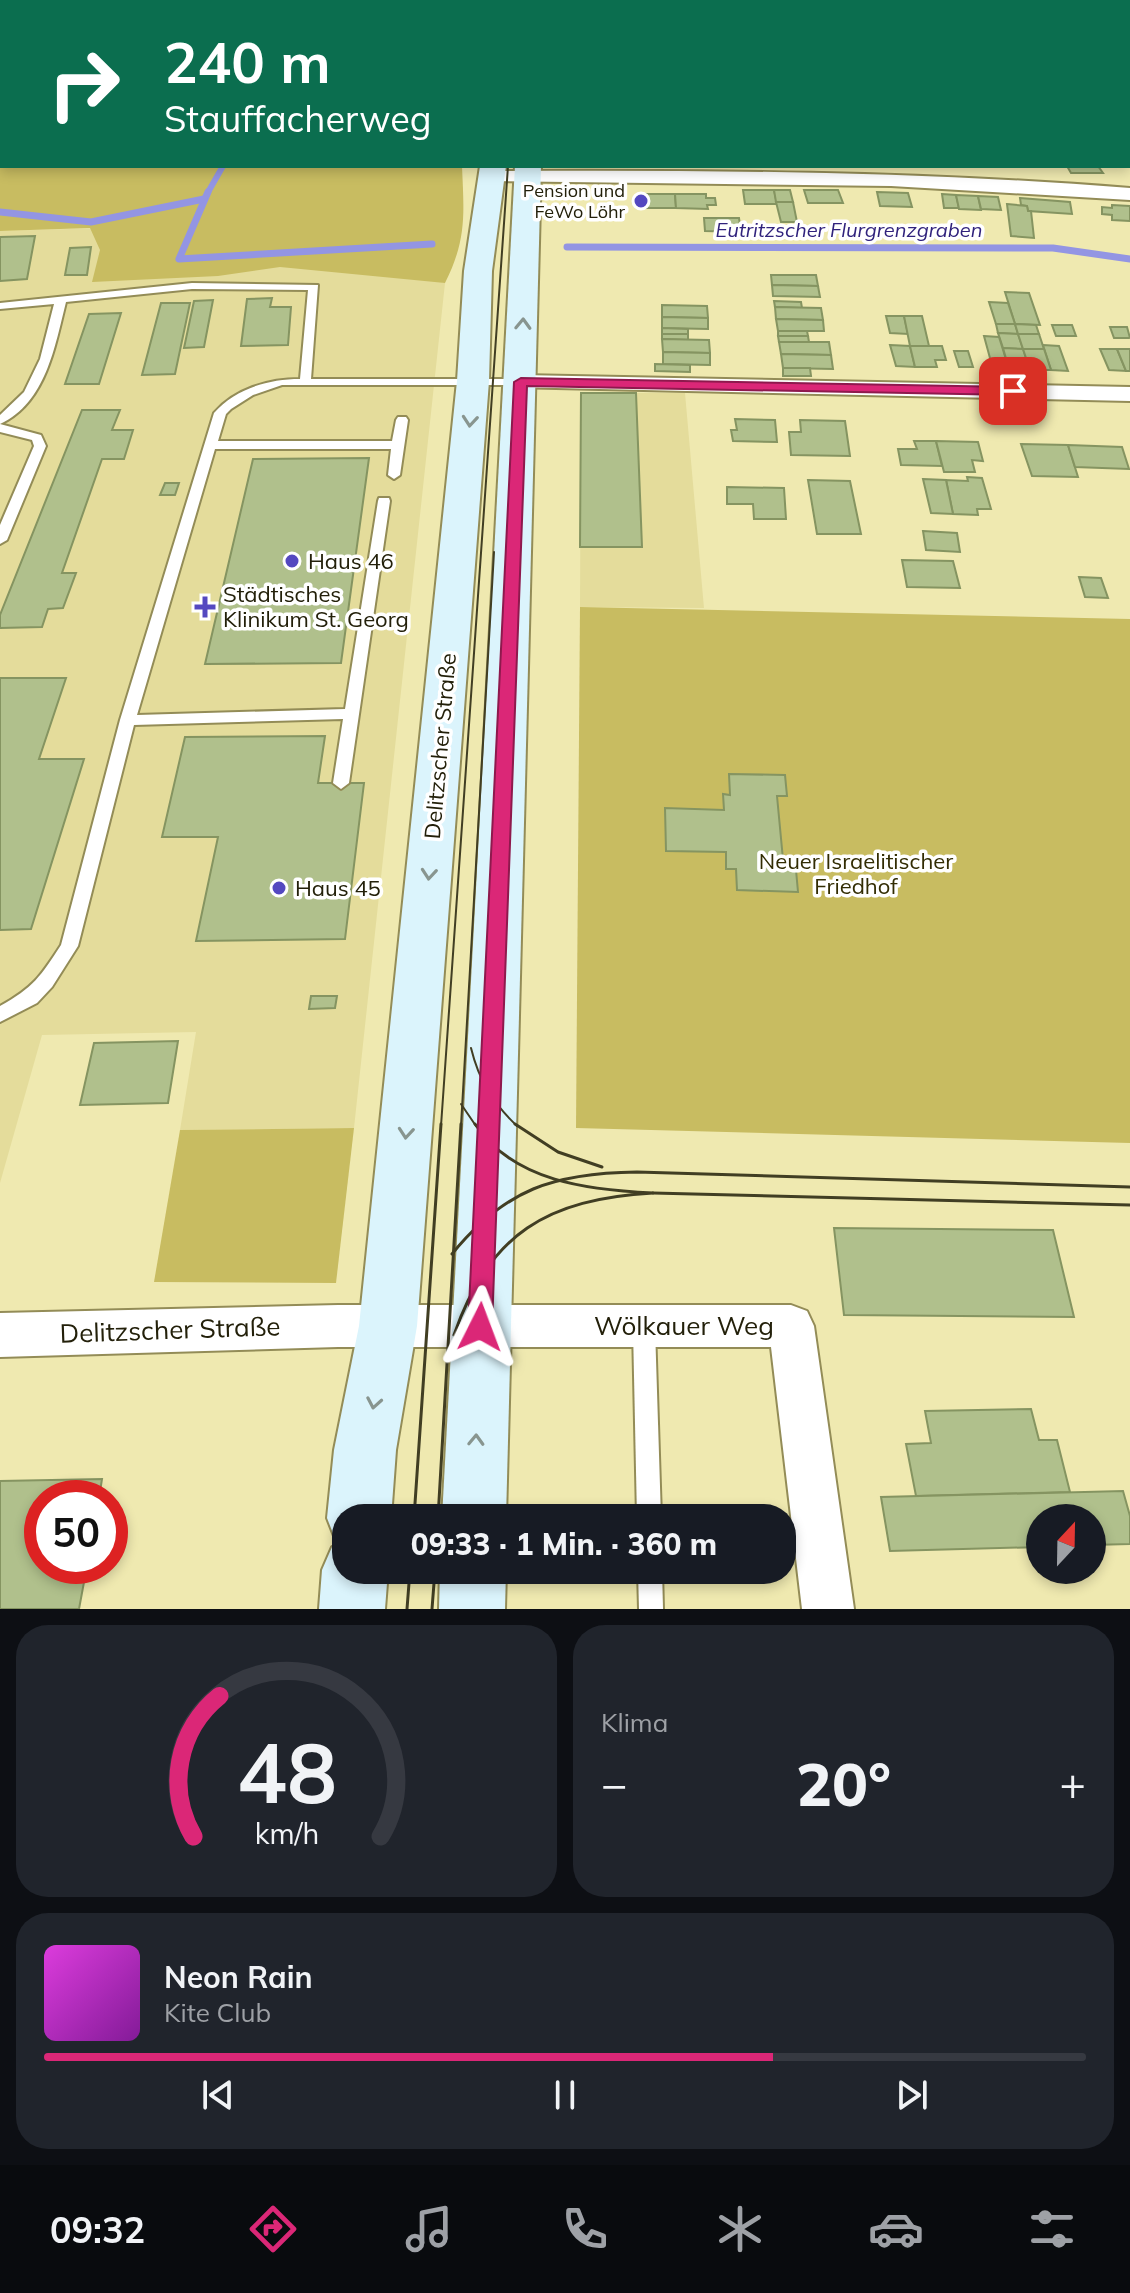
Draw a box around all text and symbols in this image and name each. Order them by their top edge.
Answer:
text: 240 m [164,27,331,97]
icon: right [32,32,136,136]
text: Stauffacherweg [164,96,431,141]
place label: Pension und FeWo Löhr [523,179,625,223]
marker: Pension und FeWo Löhr [632,192,650,210]
water label: Eutritzscher Flurgrenzgraben [716,217,982,242]
one-way arrow [514,317,531,330]
pin [979,357,1047,425]
icon: arrive [991,369,1035,413]
one-way arrow [461,415,478,428]
place label: Haus 46 [308,547,394,575]
marker: Haus 46 [283,552,301,570]
place label: Städtisches Klinikum St. Georg [223,580,409,633]
marker: Städtisches Klinikum St. Georg [194,596,216,618]
street label: Delitzscher Straße [418,652,462,840]
park label: Neuer Israelitischer Friedhof [759,847,953,900]
one-way arrow [420,868,437,881]
place label: Haus 45 [295,874,381,902]
marker: Haus 45 [270,879,288,897]
one-way arrow [397,1127,414,1140]
position arrow [438,1285,522,1369]
street label: Delitzscher Straße [59,1309,281,1350]
street label: Wölkauer Weg [594,1309,774,1342]
one-way arrow [366,1396,383,1410]
one-way arrow [468,1433,485,1446]
speed limit sign: 50 [24,1480,128,1584]
north arrow [1026,1504,1106,1584]
map controls [1026,1504,1106,1584]
text: 09:33 · 1 Min. · 360 m [411,1525,717,1563]
text: Klima [601,1706,668,1739]
text: 48 [237,1719,336,1824]
text: 20° [796,1746,891,1821]
text: − [601,1756,627,1811]
text: + [1060,1756,1086,1811]
text: km/h [254,1815,319,1851]
text: Neon Rain [164,1958,313,1996]
text: Kite Club [164,1996,271,2029]
icon: previous [196,2073,240,2117]
icon: pause [543,2073,587,2117]
icon: next [890,2073,934,2117]
icon: directions [245,2201,301,2257]
icon: music [401,2201,457,2257]
icon: phone [557,2201,613,2257]
icon: climate [712,2201,768,2257]
icon: car [868,2201,924,2257]
icon: filters [1024,2201,1080,2257]
text: 09:32 [50,2207,145,2252]

